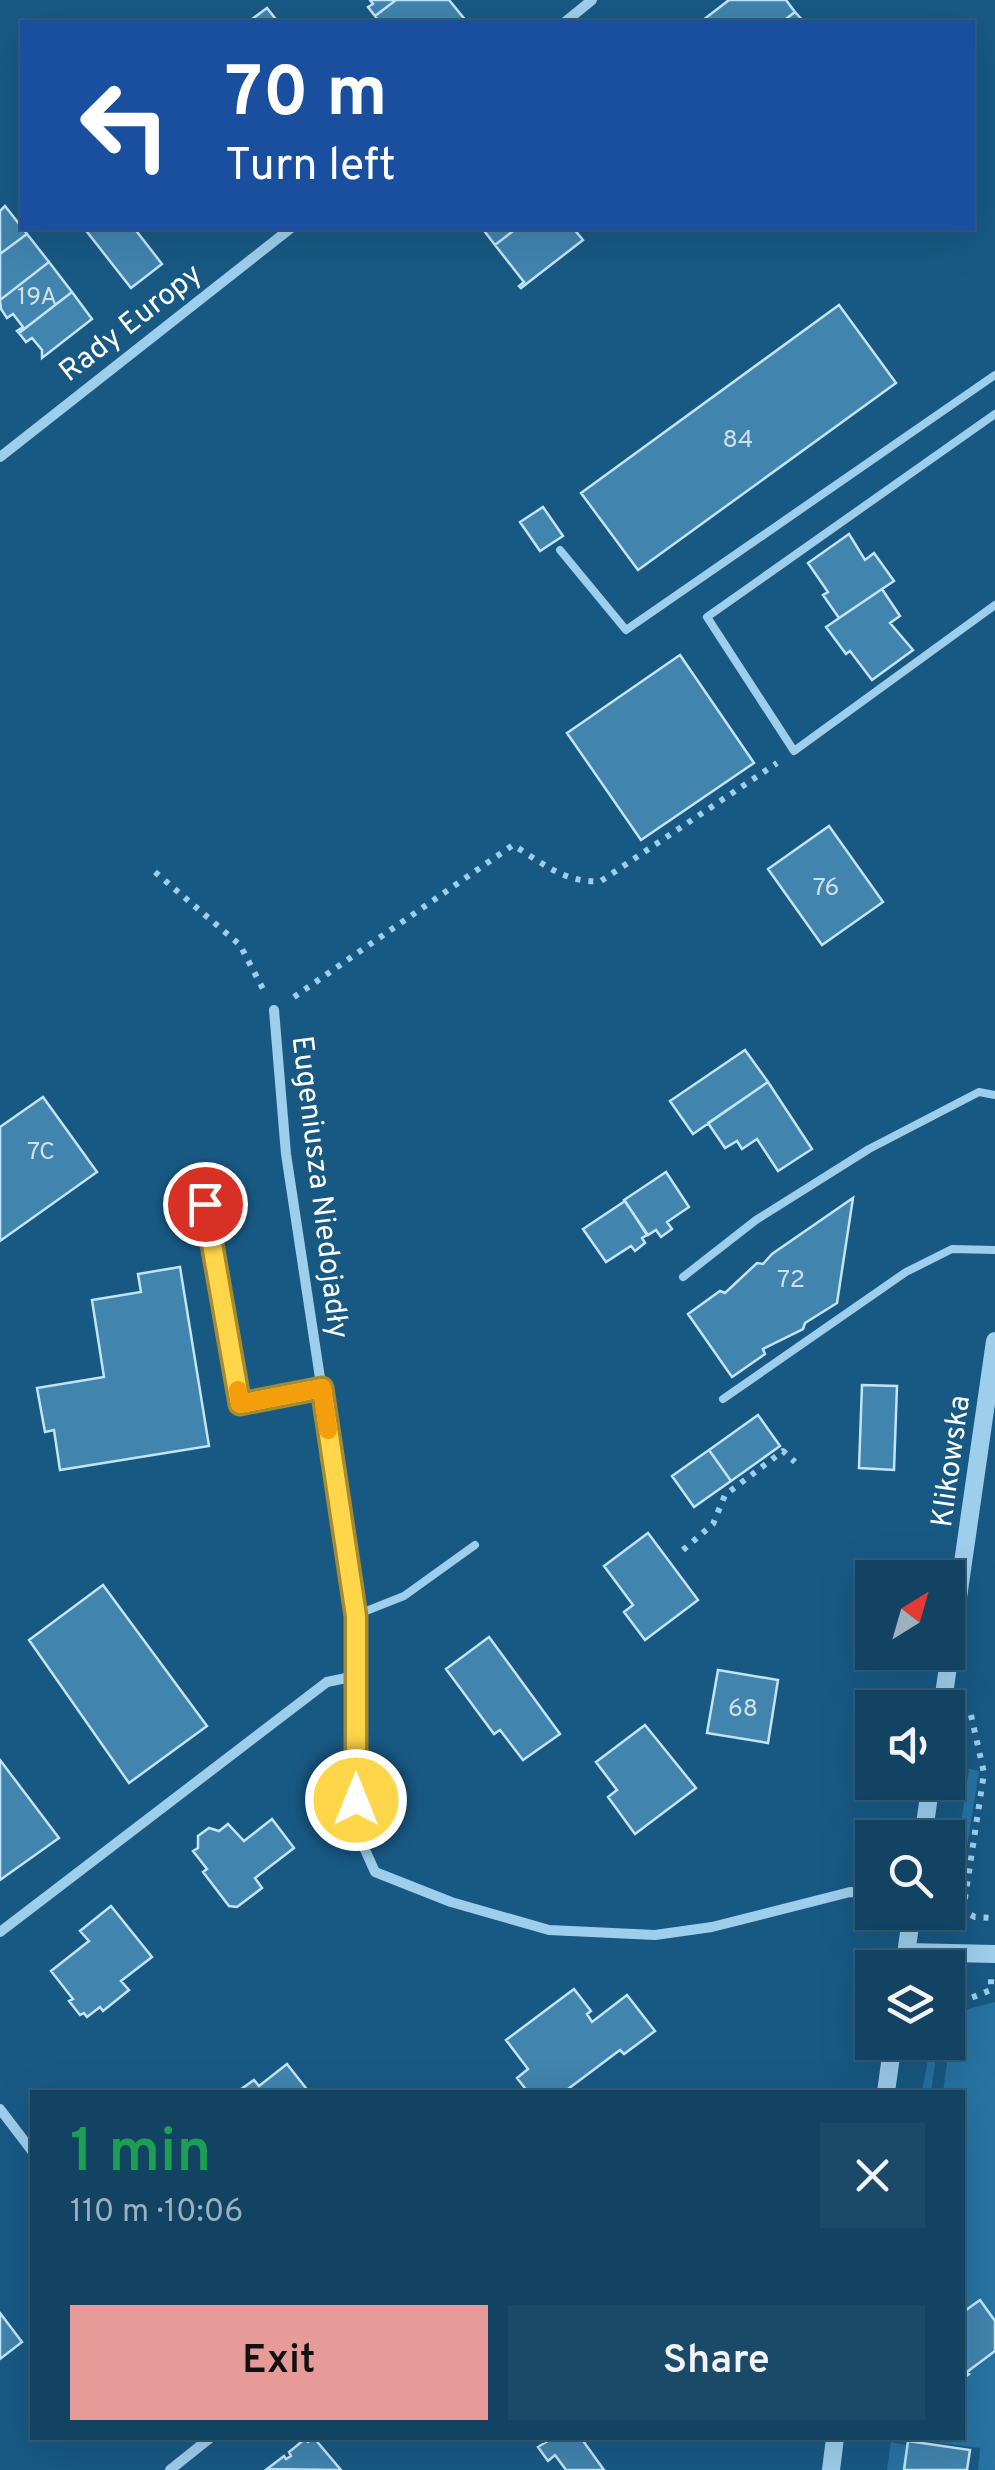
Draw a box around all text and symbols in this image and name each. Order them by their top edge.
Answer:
text: 70 m [225,52,388,141]
icon: left [60,60,190,190]
text: Turn left [225,139,396,196]
street label: Rady Europy [53,257,210,391]
house number: 19A [17,282,57,314]
house number: 84 [723,425,753,457]
house number: 76 [813,873,839,905]
street label: Eugeniusza Niedojadły [282,1034,355,1341]
house number: 7C [27,1137,55,1169]
pin [163,1162,248,1247]
icon: arrive [178,1177,233,1232]
house number: 72 [777,1265,805,1297]
street label: Klikowska [925,1393,980,1530]
north arrow [855,1560,965,1670]
map controls [855,1560,965,2060]
button: sound [855,1690,965,1800]
house number: 68 [728,1694,758,1726]
position arrow [304,1748,408,1852]
button: search [855,1820,965,1930]
button: layers [855,1950,965,2060]
text: 1 min [70,2117,211,2193]
button: close [820,2123,925,2228]
text: 110 m · 10:06 [70,2193,243,2233]
button: Exit [70,2305,488,2420]
button: Share [508,2305,925,2420]

